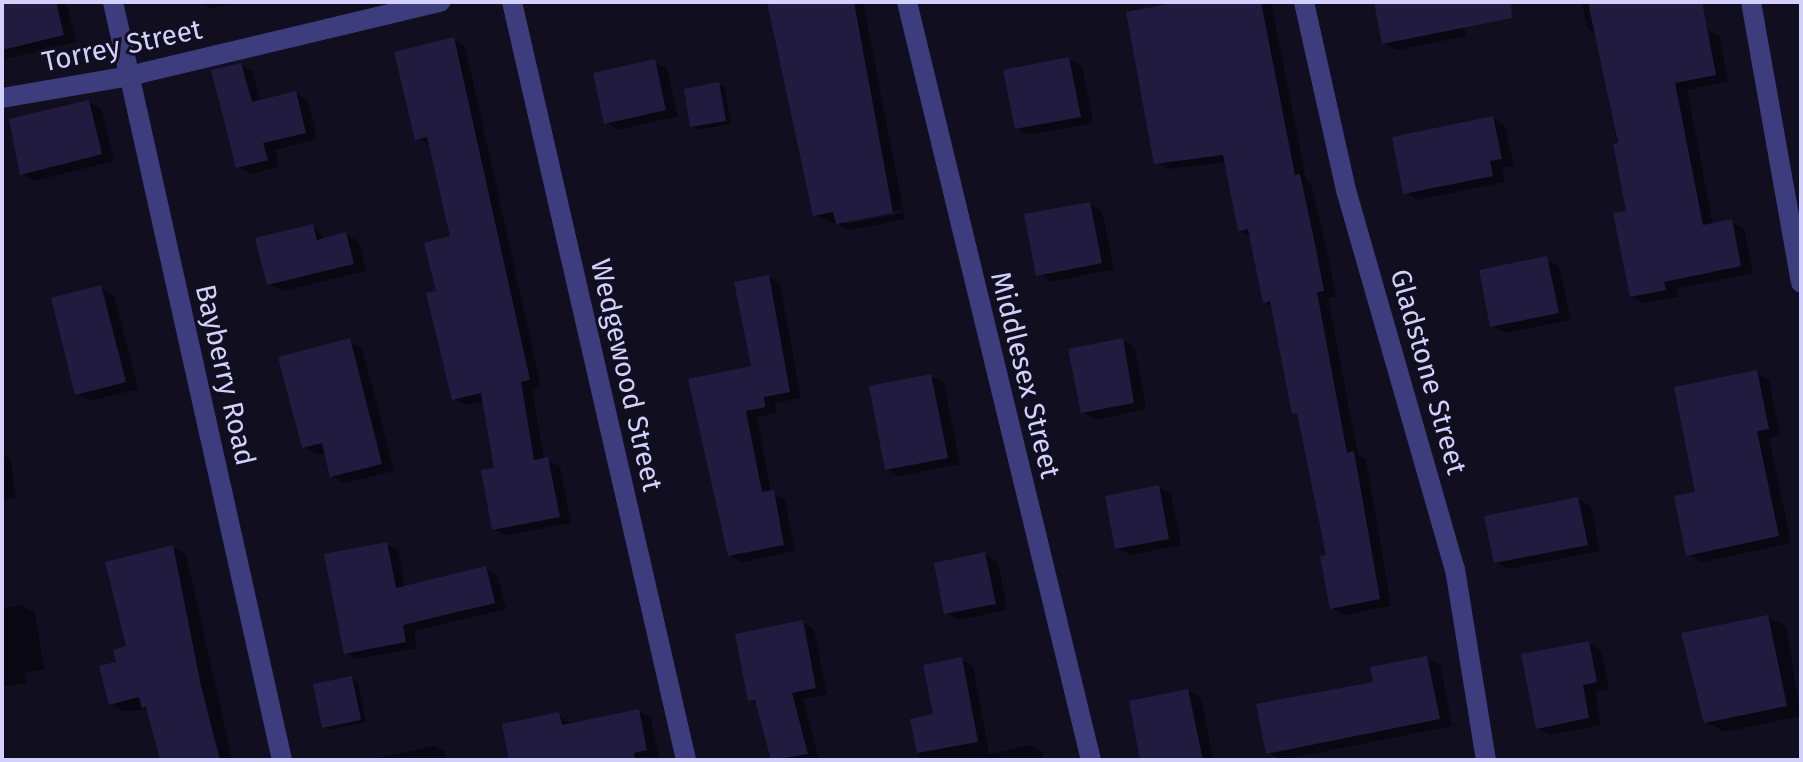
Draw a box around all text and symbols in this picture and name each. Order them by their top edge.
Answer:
street label: Torrey Street [39,13,205,79]
street label: Wedgewood Street [583,256,669,494]
street label: Gladstone Street [1383,266,1473,478]
street label: Middlesex Street [983,268,1067,482]
street label: Bayberry Road [188,281,262,469]

